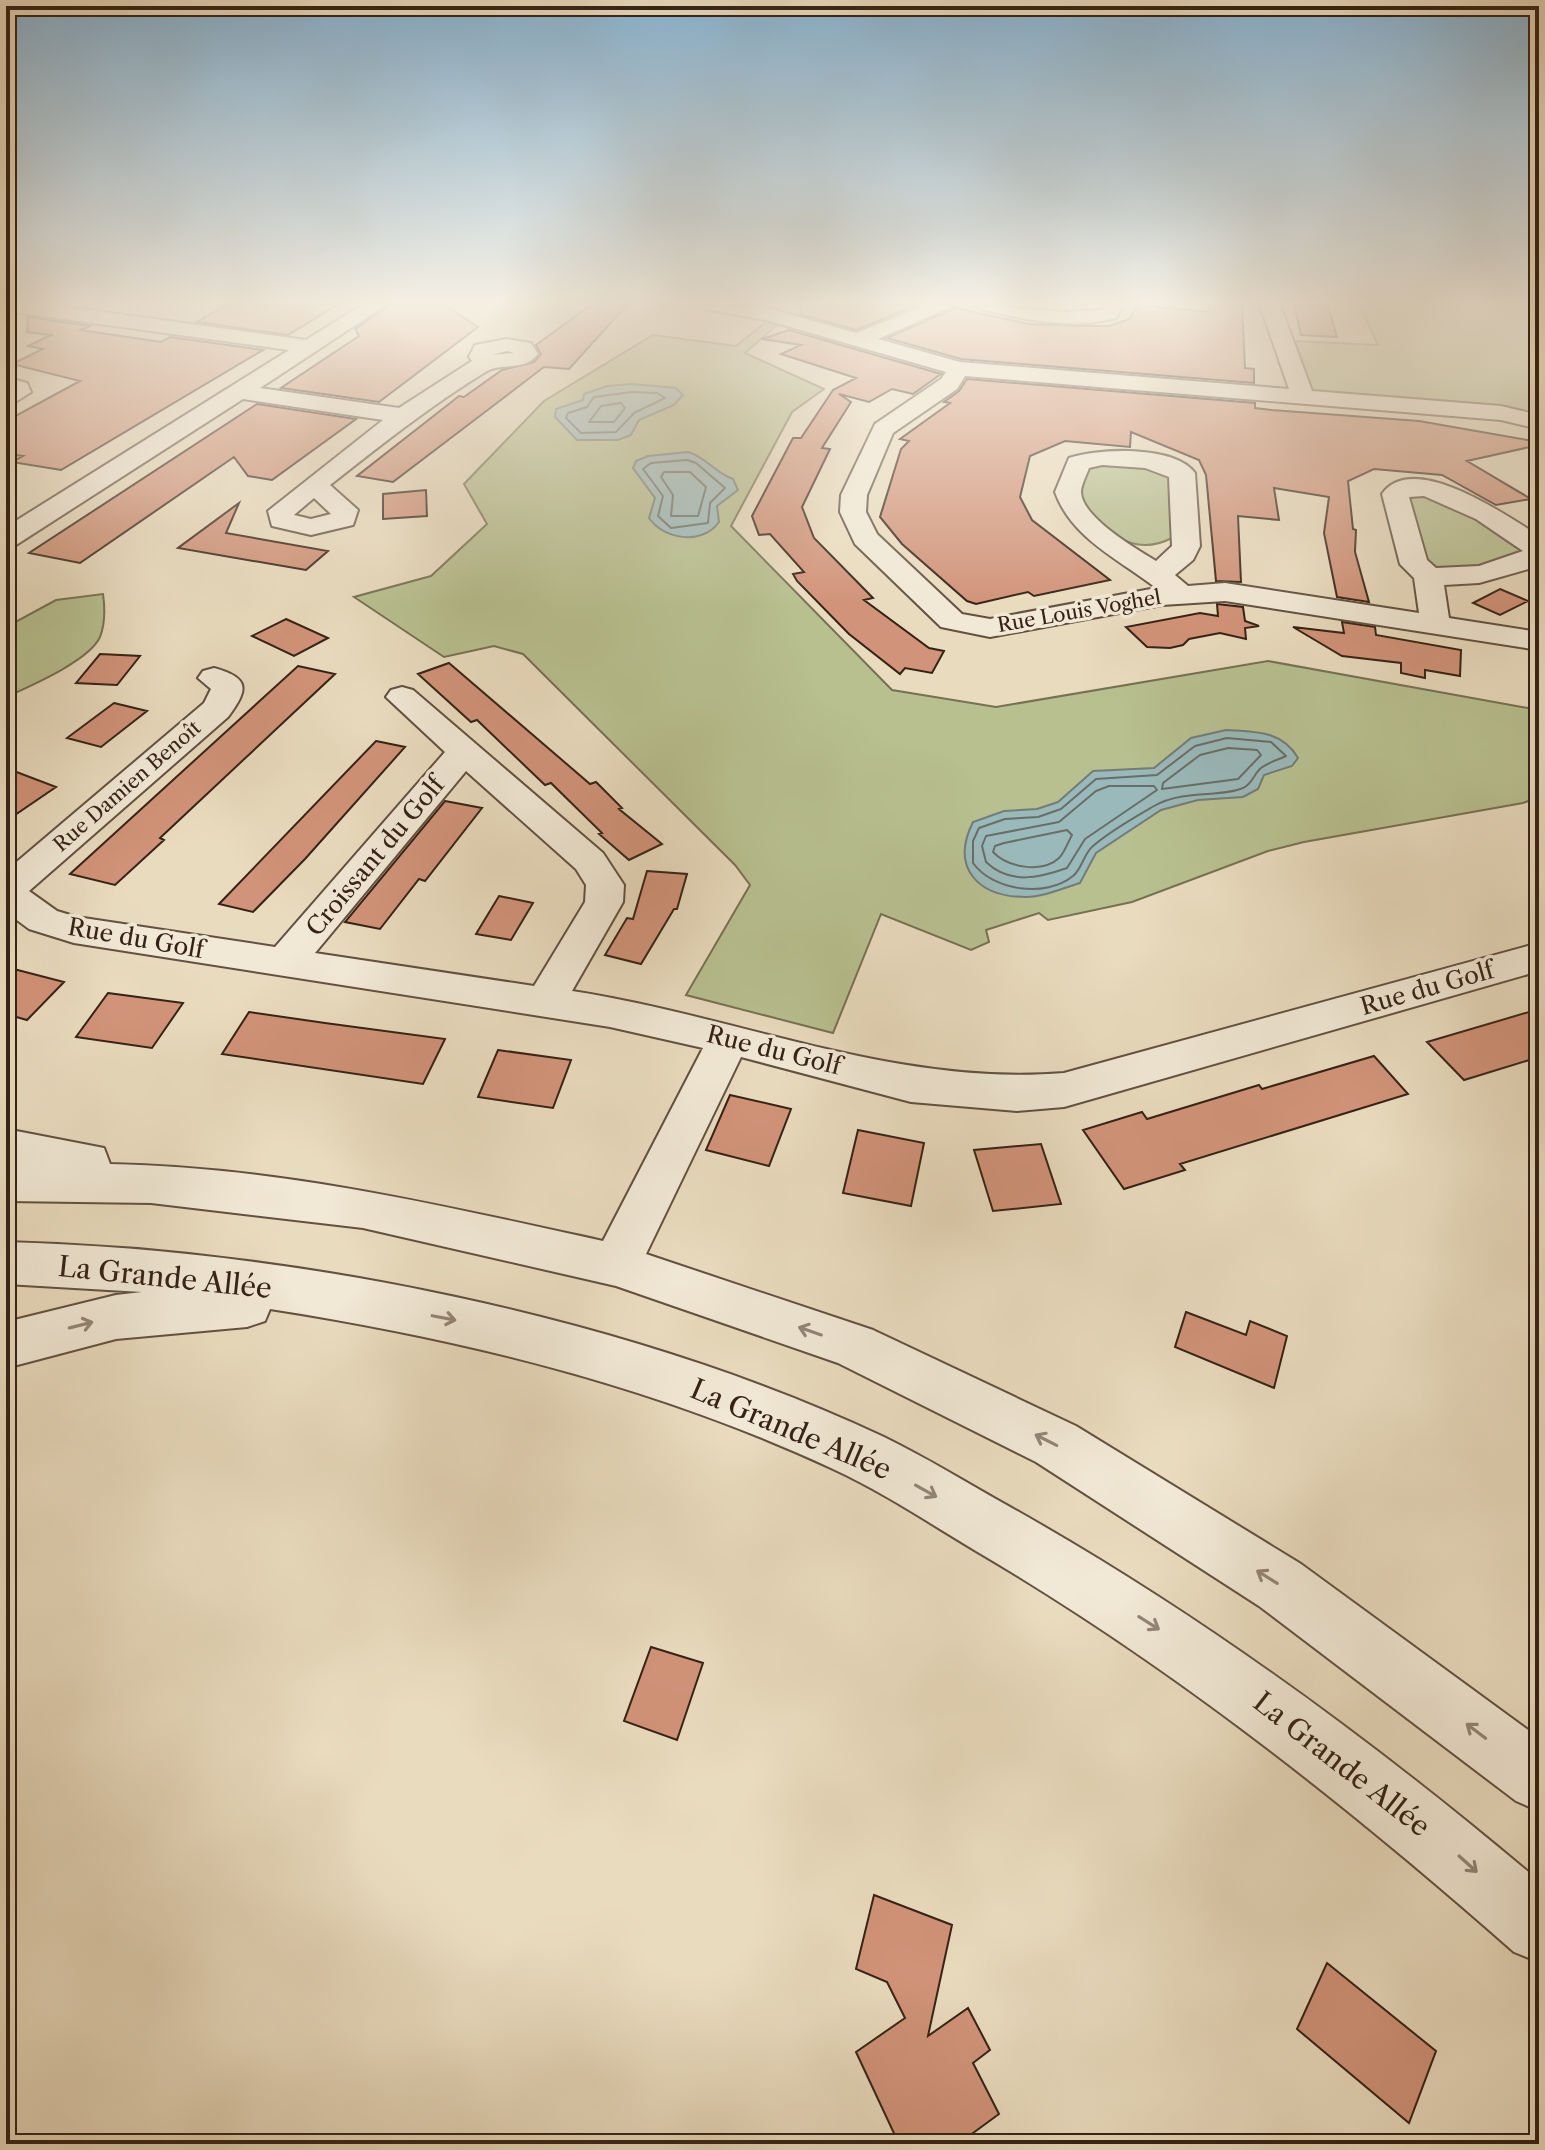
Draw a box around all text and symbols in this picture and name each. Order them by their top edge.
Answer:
street label: Rue Louis Voghel [995,585,1163,637]
street label: Rue Damien Benoît [49,716,205,856]
street label: Croissant du Golf [300,768,452,942]
street label: Rue du Golf [66,912,209,965]
street label: Rue du Golf [1357,954,1500,1021]
street label: Rue du Golf [704,1019,847,1081]
street label: La Grande Allée [57,1249,273,1305]
one-way arrow [431,1311,456,1326]
one-way arrow [68,1317,94,1332]
one-way arrow [798,1323,823,1338]
street label: La Grande Allée [686,1371,896,1487]
one-way arrow [1035,1432,1059,1447]
one-way arrow [913,1483,937,1499]
one-way arrow [1256,1569,1279,1585]
one-way arrow [1138,1615,1160,1631]
street label: La Grande Allée [1247,1685,1437,1843]
one-way arrow [1466,1723,1488,1740]
one-way arrow [1457,1855,1477,1873]

